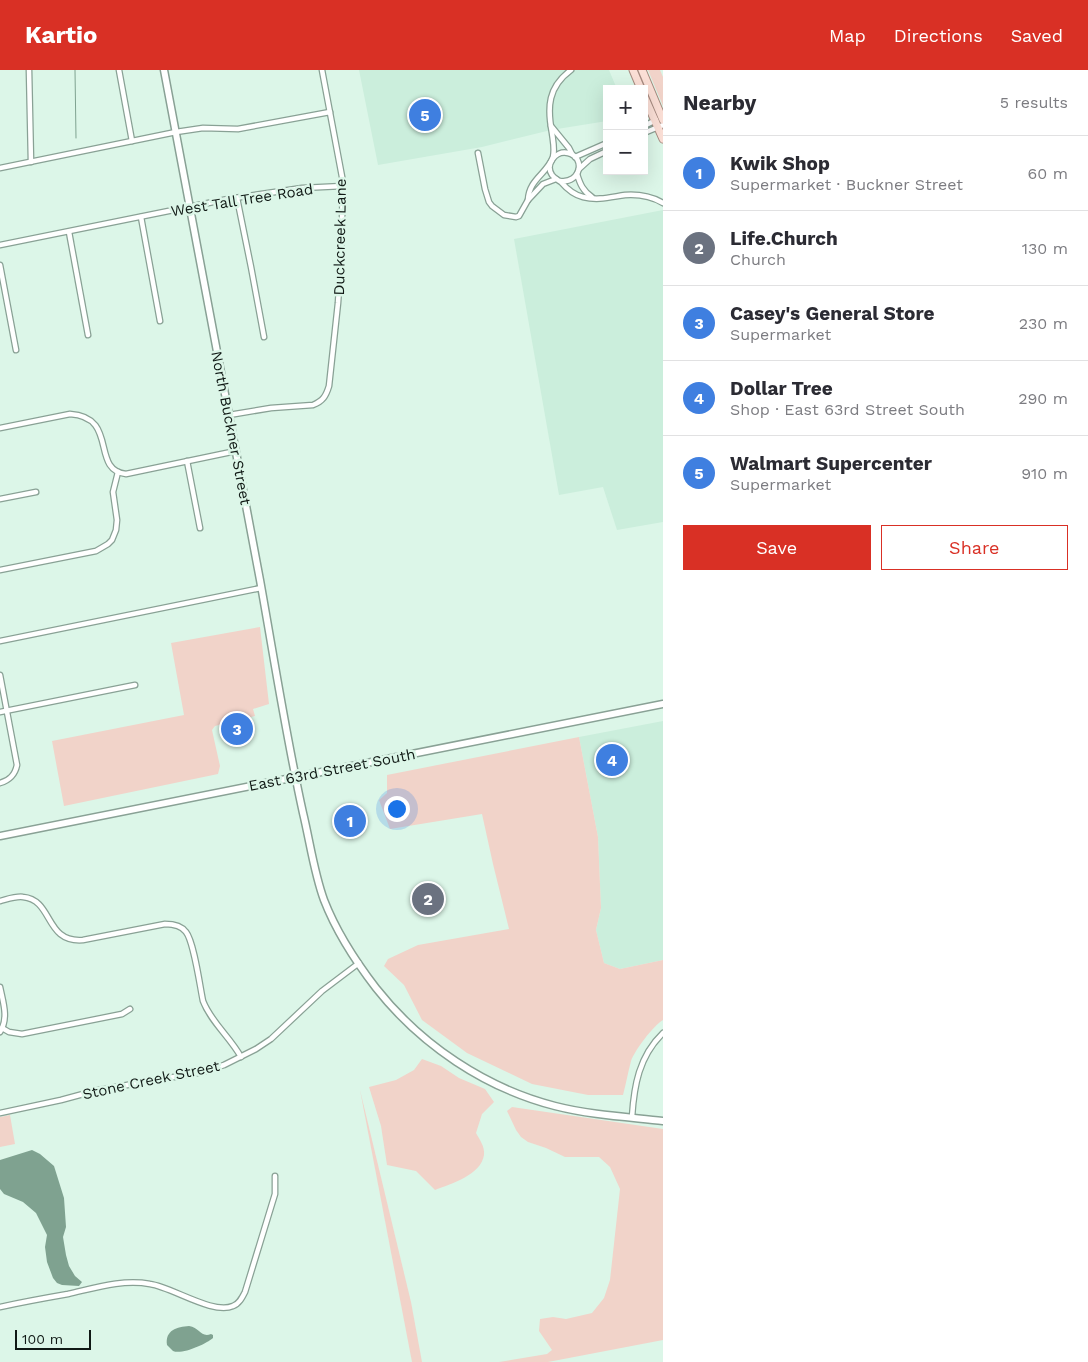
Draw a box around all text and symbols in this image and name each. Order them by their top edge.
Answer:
text: Kartio [25,21,97,49]
text: Map [829,25,866,46]
text: Directions [894,25,983,46]
text: Saved [1011,25,1063,46]
map controls [603,85,648,175]
button: + [603,85,648,130]
text: Nearby [683,90,756,115]
text: 5 results [1000,93,1068,112]
pin: 5 [409,96,441,134]
button: − [603,130,648,175]
text: Kwik Shop [730,152,830,175]
text: 1 [696,164,702,183]
text: 60 m [1028,164,1068,183]
text: Supermarket · Buckner Street [730,175,963,194]
street label: Duckcreek Lane [330,178,350,296]
street label: West Tall Tree Road [170,180,314,220]
text: Life.Church [730,227,838,250]
text: 2 [694,239,704,258]
text: 130 m [1022,239,1068,258]
text: Church [730,250,786,269]
text: Casey's General Store [730,302,935,325]
text: 3 [694,314,704,333]
text: 230 m [1019,314,1068,333]
text: Supermarket [730,325,831,344]
street label: North Buckner Street [207,350,255,507]
text: Dollar Tree [730,377,833,400]
text: 4 [694,389,704,408]
text: 290 m [1018,389,1068,408]
text: Shop · East 63rd Street South [730,400,965,419]
text: Walmart Supercenter [730,452,932,475]
text: 5 [694,464,704,483]
text: 910 m [1021,464,1068,483]
text: Supermarket [730,475,831,494]
button: Save [683,525,871,570]
button: Share [881,525,1068,570]
pin: 3 [221,710,253,748]
pin: 4 [596,741,628,779]
street label: East 63rd Street South [247,745,417,795]
your location [384,796,410,822]
pin: 1 [334,802,366,840]
pin: 2 [412,880,444,918]
street label: Stone Creek Street [81,1057,222,1103]
scale bar [15,1327,91,1350]
text: 100 m [22,1331,63,1347]

